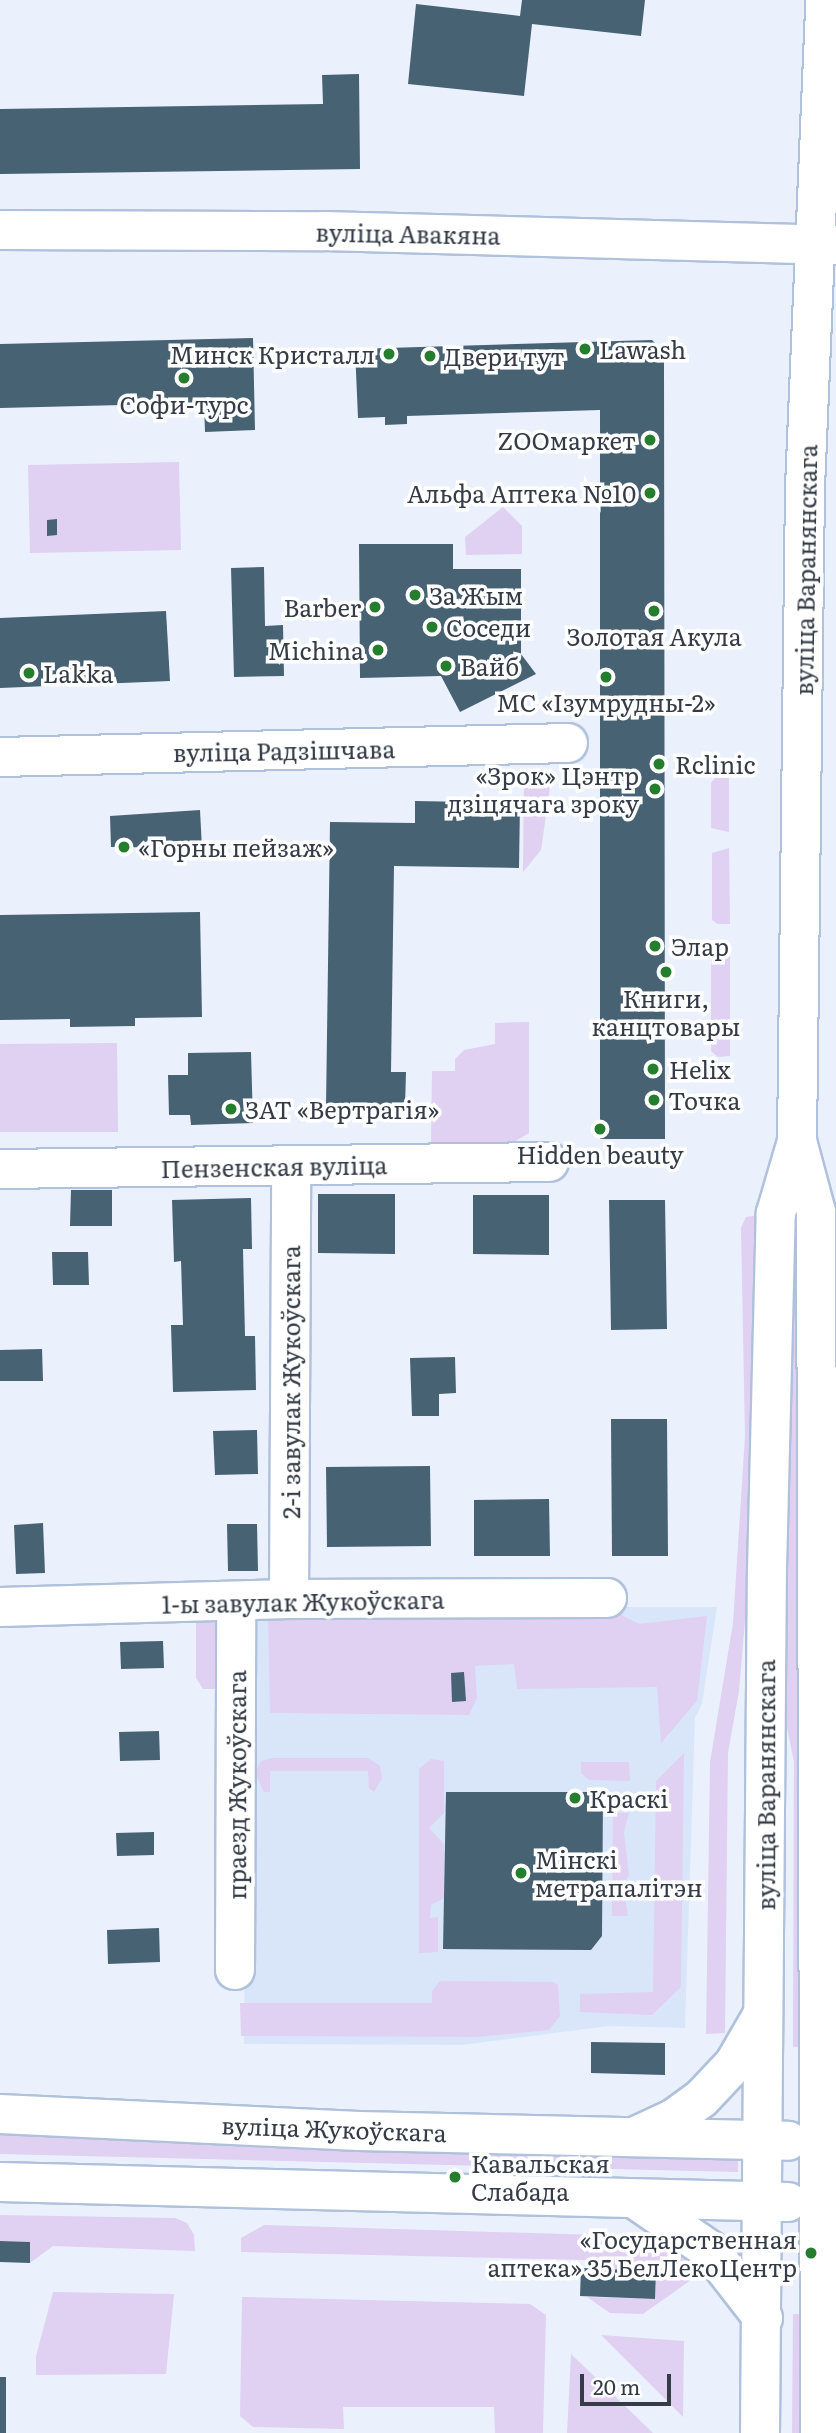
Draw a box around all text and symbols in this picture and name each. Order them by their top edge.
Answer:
street label: вуліца Авакяна [315,217,501,249]
place label: Lawash [599,335,686,363]
place label: Минск Кристалл [170,340,375,368]
marker: Lawash [577,341,593,357]
place label: Двери тут [444,342,565,370]
marker: Минск Кристалл [381,346,397,362]
marker: Двери тут [422,348,438,364]
marker: Софи-турс [176,370,192,386]
place label: Софи-турс [120,390,248,418]
place label: ZOOмаркет [498,426,636,454]
marker: ZOOмаркет [642,432,658,448]
street label: вуліца Варанянскага [788,444,822,696]
place label: Альфа Аптека №10 [407,479,636,507]
marker: Альфа Аптека №10 [642,485,658,501]
place label: За Жым [429,581,523,609]
marker: За Жым [407,587,423,603]
place label: Barber [283,593,361,621]
marker: Barber [367,599,383,615]
marker: Золотая Акула [646,603,662,619]
place label: Соседи [446,613,531,641]
marker: Соседи [424,619,440,635]
place label: Золотая Акула [566,622,742,650]
place label: Michina [268,636,364,664]
marker: Michina [370,642,386,658]
place label: Вайб [460,652,519,680]
marker: Вайб [438,658,454,674]
place label: Lakka [43,659,113,687]
marker: Lakka [21,665,37,681]
marker: МС «Ізумрудны-2» [598,669,614,685]
place label: МС «Ізумрудны-2» [496,688,716,716]
street label: вуліца Радзішчава [173,734,395,766]
place label: Rclinic [675,750,755,778]
marker: Rclinic [649,754,669,774]
place label: «Зрок» Цэнтр дзіцячага зроку [448,761,639,817]
marker: «Зрок» Цэнтр дзіцячага зроку [645,779,665,799]
place label: «Горны пейзаж» [138,833,334,861]
marker: «Горны пейзаж» [116,839,132,855]
place label: Элар [671,932,729,960]
marker: Элар [645,936,665,956]
marker: Книги, канцтовары [658,964,674,980]
place label: Книги, канцтовары [592,984,740,1040]
place label: Helix [669,1055,731,1083]
marker: Helix [643,1059,663,1079]
place label: Точка [668,1086,740,1114]
marker: Точка [646,1092,662,1108]
place label: ЗАТ «Вертрагія» [245,1095,440,1123]
marker: ЗАТ «Вертрагія» [223,1101,239,1117]
marker: Hidden beauty [592,1121,608,1137]
place label: Hidden beauty [516,1140,684,1168]
street label: Пензенская вуліца [160,1150,388,1182]
street label: 2-і завулак Жукоўскага [276,1245,304,1519]
street label: 1-ы завулак Жукоўскага [161,1584,445,1618]
street label: вуліца Варанянскага [751,1659,779,1911]
street label: праезд Жукоўскага [222,1670,250,1900]
place label: Краскі [589,1784,668,1812]
marker: Краскі [567,1790,583,1806]
place label: Мінскі метрапалітэн [535,1845,703,1901]
marker: Мінскі метрапалітэн [513,1865,529,1881]
street label: вуліца Жукоўскага [221,2110,447,2146]
place label: Кавальская Слабада [471,2149,610,2205]
marker: Кавальская Слабада [445,2167,465,2187]
place label: «Государственная аптека» 35 БелЛекоЦентр [487,2225,797,2281]
marker: «Государственная аптека» 35 БелЛекоЦентр [803,2245,819,2261]
scale bar [584,2360,675,2404]
text: 20 m [593,2370,640,2401]

